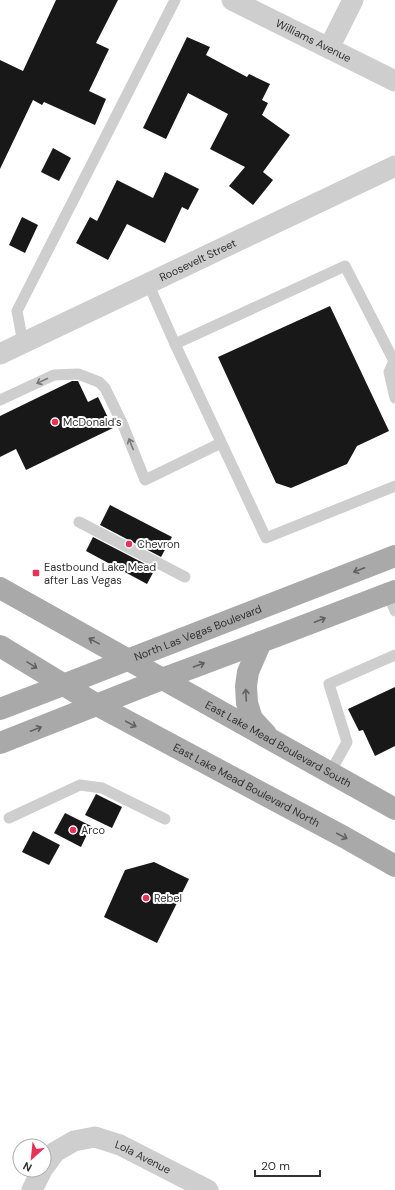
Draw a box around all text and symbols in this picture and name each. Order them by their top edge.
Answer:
street label: Williams Avenue [273,16,354,65]
street label: Roosevelt Street [157,236,238,284]
one-way arrow [36,378,48,385]
place label: McDonald's [63,415,122,429]
marker: McDonald's [50,417,60,427]
one-way arrow [126,438,134,450]
place label: Chevron [137,537,180,551]
marker: Chevron [124,539,134,549]
place label: Eastbound Lake Mead after Las Vegas [44,560,156,587]
one-way arrow [353,567,365,574]
marker: Eastbound Lake Mead after Las Vegas [31,568,41,578]
street label: North Las Vegas Boulevard [132,601,264,664]
one-way arrow [314,615,326,623]
one-way arrow [88,636,100,644]
one-way arrow [192,661,204,669]
one-way arrow [26,662,38,670]
one-way arrow [242,689,250,702]
street label: East Lake Mead Boulevard South [203,697,354,790]
one-way arrow [125,720,137,728]
one-way arrow [30,724,42,732]
street label: East Lake Mead Boulevard North [171,740,322,830]
place label: Arco [81,823,105,837]
marker: Arco [68,825,78,835]
one-way arrow [336,833,348,840]
place label: Rebel [154,891,182,905]
marker: Rebel [141,893,151,903]
street label: Lola Avenue [113,1137,173,1177]
north arrow [12,1138,52,1178]
scale bar [255,1152,320,1178]
text: 20 m [261,1158,290,1174]
text: N [21,1159,34,1175]

